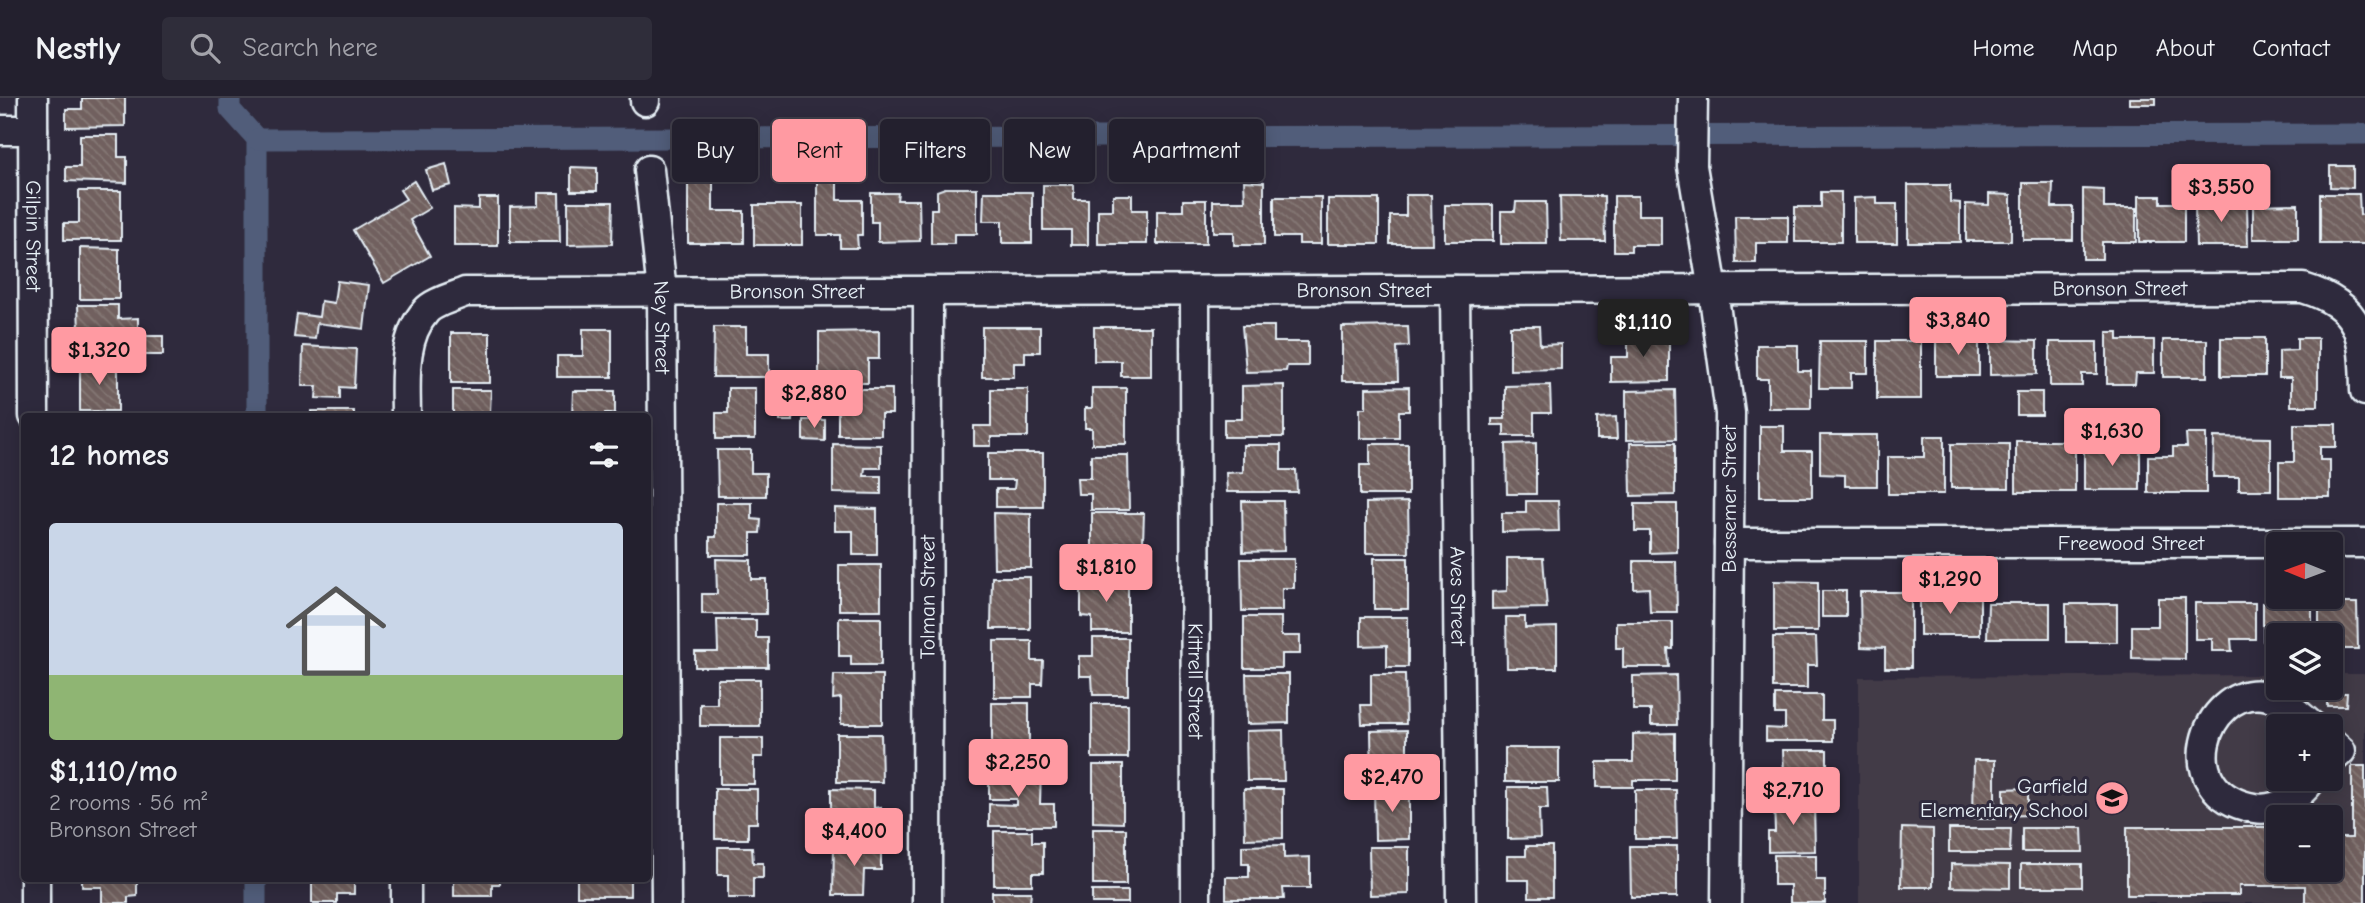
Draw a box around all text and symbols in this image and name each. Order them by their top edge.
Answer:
search box [162,17,652,80]
text: Nestly [35,29,120,67]
icon: search [186,29,224,67]
text: Search here [242,33,378,63]
text: Home [1973,34,2034,62]
text: Map [2072,34,2118,62]
text: About [2156,34,2214,62]
text: Contact [2252,34,2330,62]
chip: Buy [672,119,758,182]
chip: Rent [772,119,866,182]
chip: Filters [880,119,990,182]
chip: New [1004,119,1095,182]
chip: Apartment [1109,119,1264,182]
pin: $3,550 [2164,164,2278,224]
text: $3,550 [2187,173,2255,200]
street label: Gilpin Street [21,180,46,293]
street label: Bronson Street [2052,276,2188,301]
street label: Bronson Street [1296,278,1432,302]
street label: Ney Street [649,279,675,375]
street label: Bronson Street [729,279,865,303]
pin: $3,840 [1901,298,2015,357]
pin: $1,110 [1586,300,1700,359]
text: $3,840 [1925,306,1991,333]
text: $1,110 [1614,308,1672,335]
pin: $1,320 [42,328,156,387]
text: $1,320 [67,336,131,363]
pin: $2,880 [757,370,871,430]
text: $2,880 [781,379,847,406]
pin: $1,630 [2055,408,2169,468]
text: $1,630 [2080,417,2144,444]
street label: Bessemer Street [1717,424,1741,573]
icon: filters [585,436,623,474]
text: 12 homes [49,438,169,473]
street label: Freewood Street [2058,531,2205,555]
north arrow [2266,532,2343,609]
map controls [2266,532,2343,882]
street label: Tolman Street [915,534,940,659]
pin: $1,810 [1049,545,1163,604]
street label: Aves Street [1446,546,1470,647]
text: $1,810 [1075,553,1137,580]
pin: $1,290 [1893,556,2007,616]
text: $1,290 [1918,565,1982,592]
icon: home [273,568,399,694]
street label: Kittrell Street [1184,623,1208,740]
button: layers [2266,623,2343,700]
button: + [2266,714,2343,791]
pin: $2,250 [961,740,1075,799]
text: $2,250 [985,748,1051,775]
text: $1,110/mo [49,754,178,789]
pin: $2,470 [1335,754,1449,814]
text: $2,470 [1360,763,1424,790]
pin: $2,710 [1736,768,1850,827]
place label: Garfield Elementary School [1920,774,2088,822]
text: $2,710 [1762,776,1824,803]
school or university icon: Garfield Elementary School [2093,779,2131,817]
text: 2 rooms · 56 m² [49,789,207,816]
button: − [2266,805,2343,882]
pin: $4,400 [797,808,911,868]
text: Bronson Street [49,816,197,843]
text: $4,400 [821,817,887,844]

